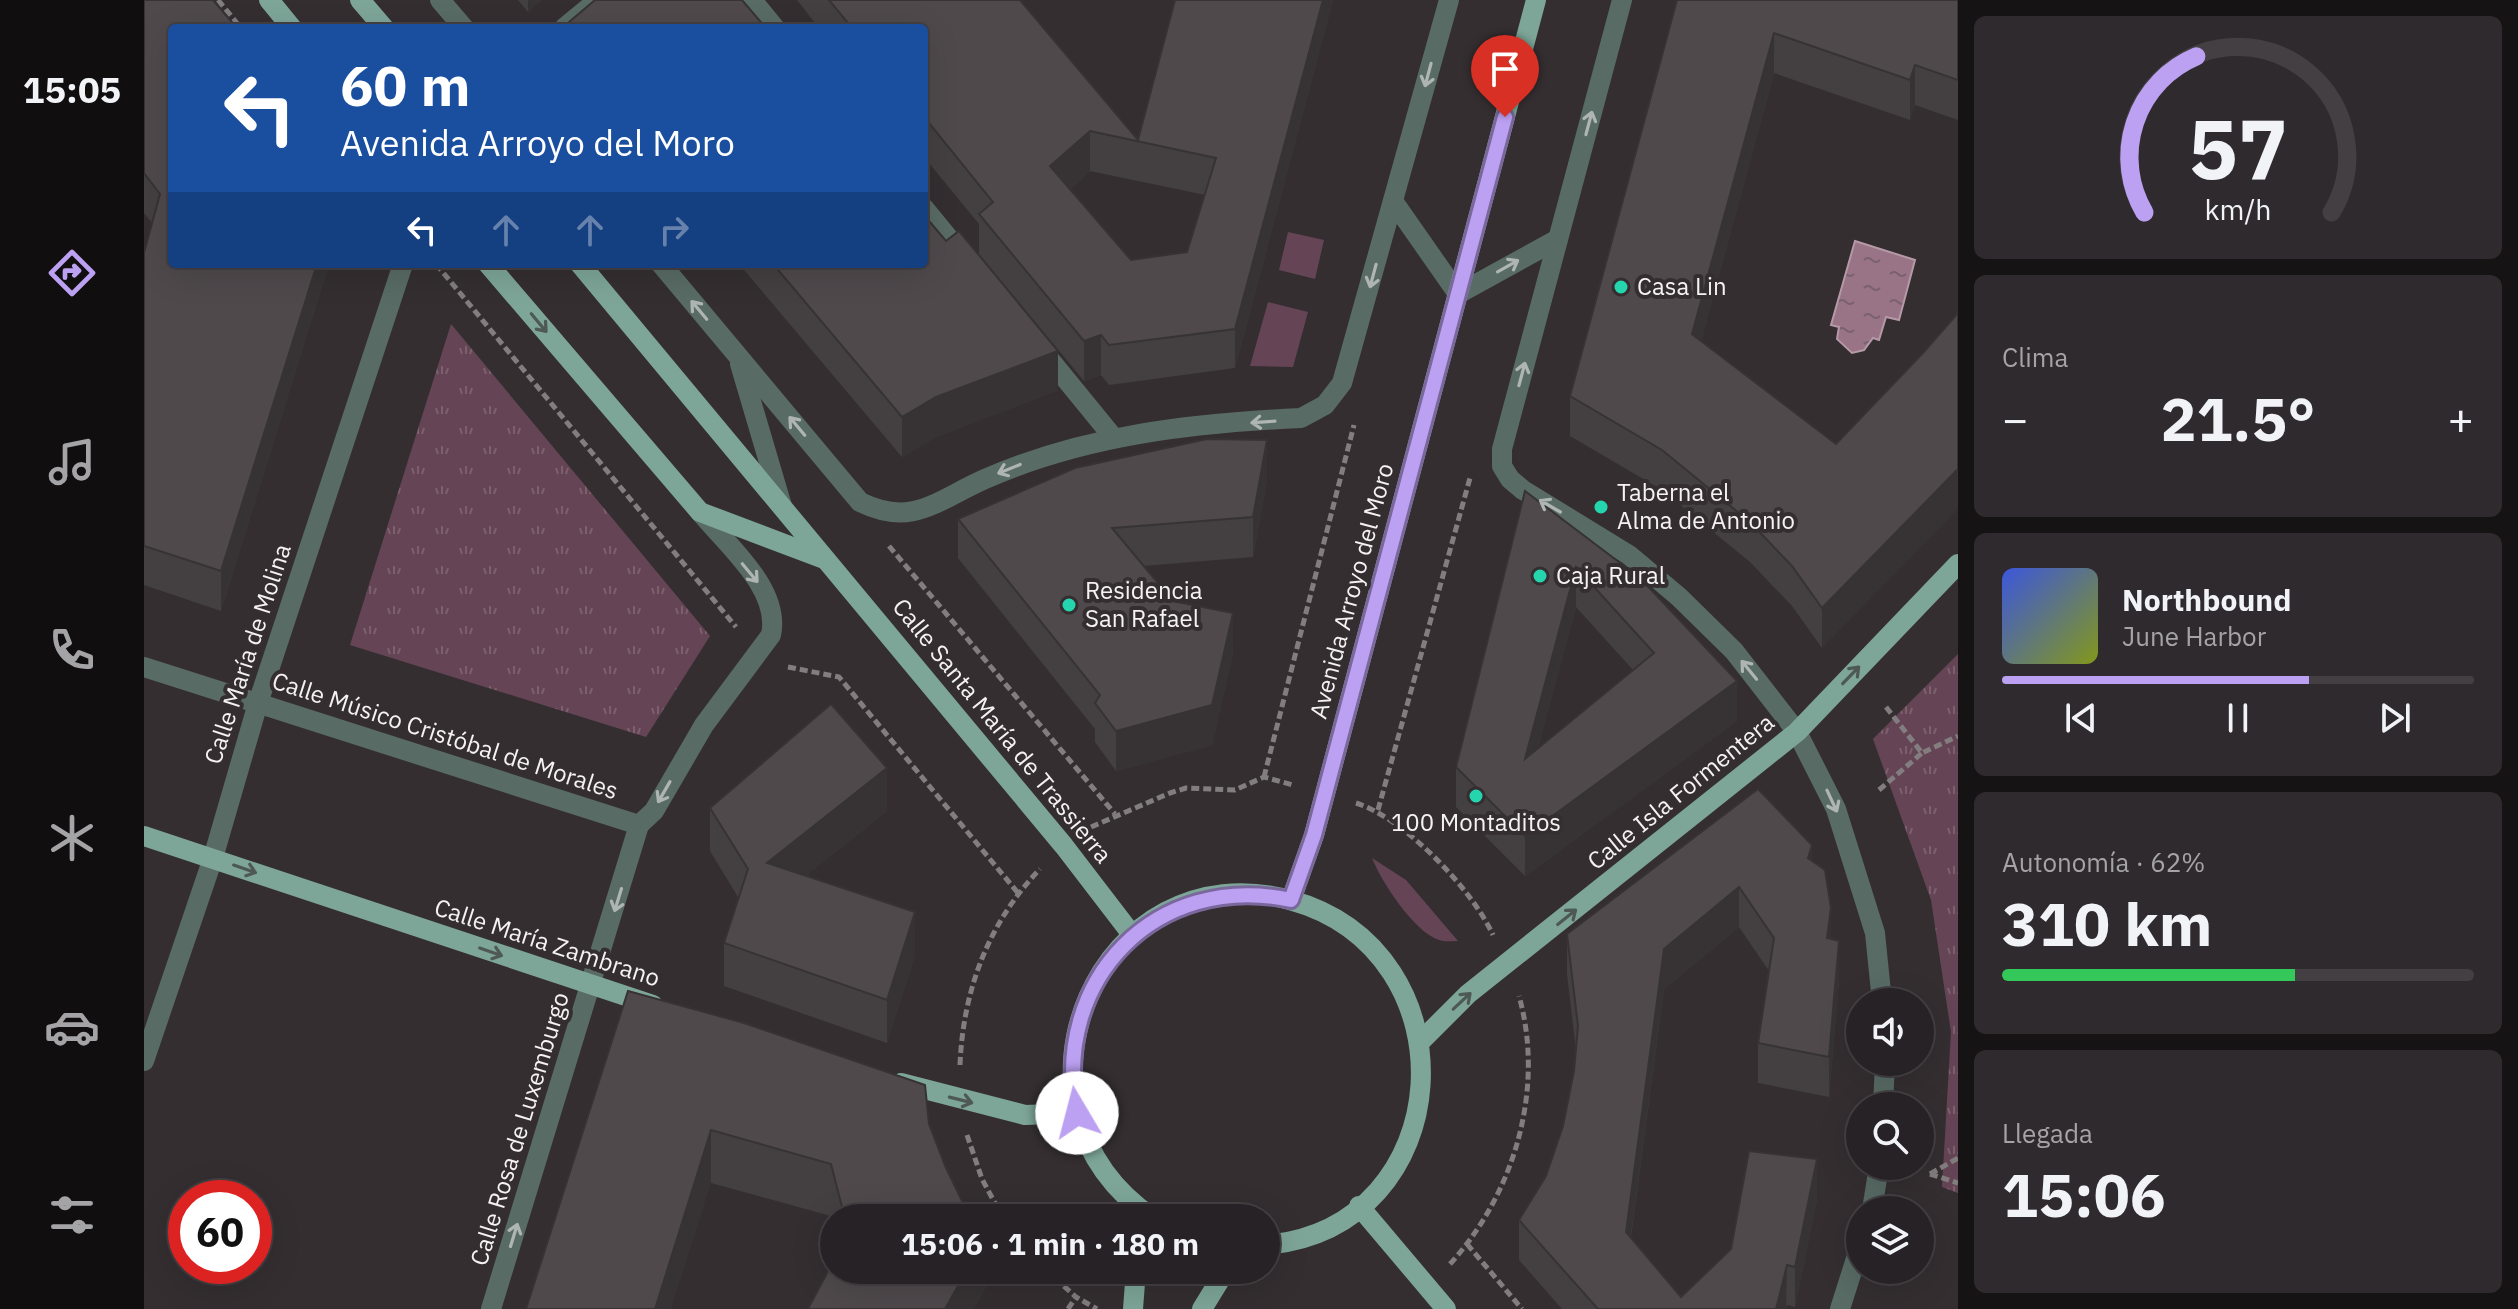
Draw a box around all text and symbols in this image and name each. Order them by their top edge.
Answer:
pin [1471,35,1539,117]
icon: arrive [1483,47,1527,91]
text: 60 m [340,49,470,121]
icon: left [208,56,312,160]
one-way arrow [1420,62,1435,88]
text: 15:05 [23,66,121,113]
text: 57 [2188,94,2288,202]
one-way arrow [1583,110,1598,136]
text: Avenida Arroyo del Moro [340,119,735,166]
text: km/h [2204,191,2272,228]
icon: left [400,208,444,252]
icon: ahead [484,208,528,252]
icon: ahead [568,208,612,252]
icon: right [652,208,696,252]
icon: directions [44,245,100,301]
one-way arrow [1495,258,1519,273]
one-way arrow [1364,263,1379,289]
place label: Casa Lin [1637,270,1727,302]
marker: Casa Lin [1612,278,1630,296]
one-way arrow [690,300,708,321]
one-way arrow [530,313,548,333]
text: Clima [2002,340,2068,374]
one-way arrow [1515,361,1530,387]
text: 21.5° [2161,379,2315,458]
text: − [2002,390,2028,447]
text: + [2448,390,2474,447]
one-way arrow [1250,415,1277,430]
one-way arrow [788,417,806,437]
icon: music [44,434,100,490]
street label: Avenida Arroyo del Moro [1302,459,1401,722]
one-way arrow [997,463,1022,478]
place label: Taberna el Alma de Antonio [1617,476,1795,536]
one-way arrow [1538,498,1562,513]
marker: Taberna el Alma de Antonio [1592,498,1610,516]
street label: Calle María de Molina [196,539,298,768]
place label: Caja Rural [1556,559,1665,591]
one-way arrow [741,562,759,582]
marker: Caja Rural [1531,567,1549,585]
place label: Residencia San Rafael [1085,574,1203,634]
text: Northbound [2122,580,2291,619]
street label: Calle Santa María de Trassierra [886,591,1120,870]
marker: Residencia San Rafael [1060,596,1078,614]
text: June Harbor [2122,619,2266,653]
icon: phone [44,622,100,678]
one-way arrow [1740,660,1758,681]
street label: Calle Músico Cristóbal de Morales [268,664,622,806]
one-way arrow [1841,666,1860,685]
icon: previous [2059,696,2103,740]
icon: pause [2216,696,2260,740]
icon: next [2373,696,2417,740]
street label: Calle Isla Formentera [1580,706,1781,877]
one-way arrow [656,780,672,803]
marker: 100 Montaditos [1467,787,1485,805]
one-way arrow [1825,789,1840,813]
place label: 100 Montaditos [1391,806,1561,838]
icon: climate [44,810,100,866]
text: Autonomía · 62% [2002,845,2205,879]
one-way arrow [232,863,257,878]
text: 310 km [2002,884,2212,963]
one-way arrow [610,887,625,913]
street label: Calle María Zambrano [430,890,664,994]
one-way arrow [1557,909,1578,927]
one-way arrow [479,946,504,961]
street label: Calle Rosa de Luxemburgo [462,988,576,1269]
map controls [1846,988,1934,1284]
button: sound [1846,988,1934,1076]
one-way arrow [1451,993,1471,1011]
icon: car [44,999,100,1055]
position arrow [1035,1071,1119,1155]
button: search [1846,1092,1934,1180]
one-way arrow [947,1093,973,1108]
text: Llegada [2002,1116,2093,1150]
text: 15:06 [2002,1155,2166,1234]
speed limit sign: 60 [168,1180,272,1284]
icon: filters [44,1187,100,1243]
button: layers [1846,1196,1934,1284]
one-way arrow [508,1222,523,1247]
text: 15:06 · 1 min · 180 m [901,1224,1199,1263]

